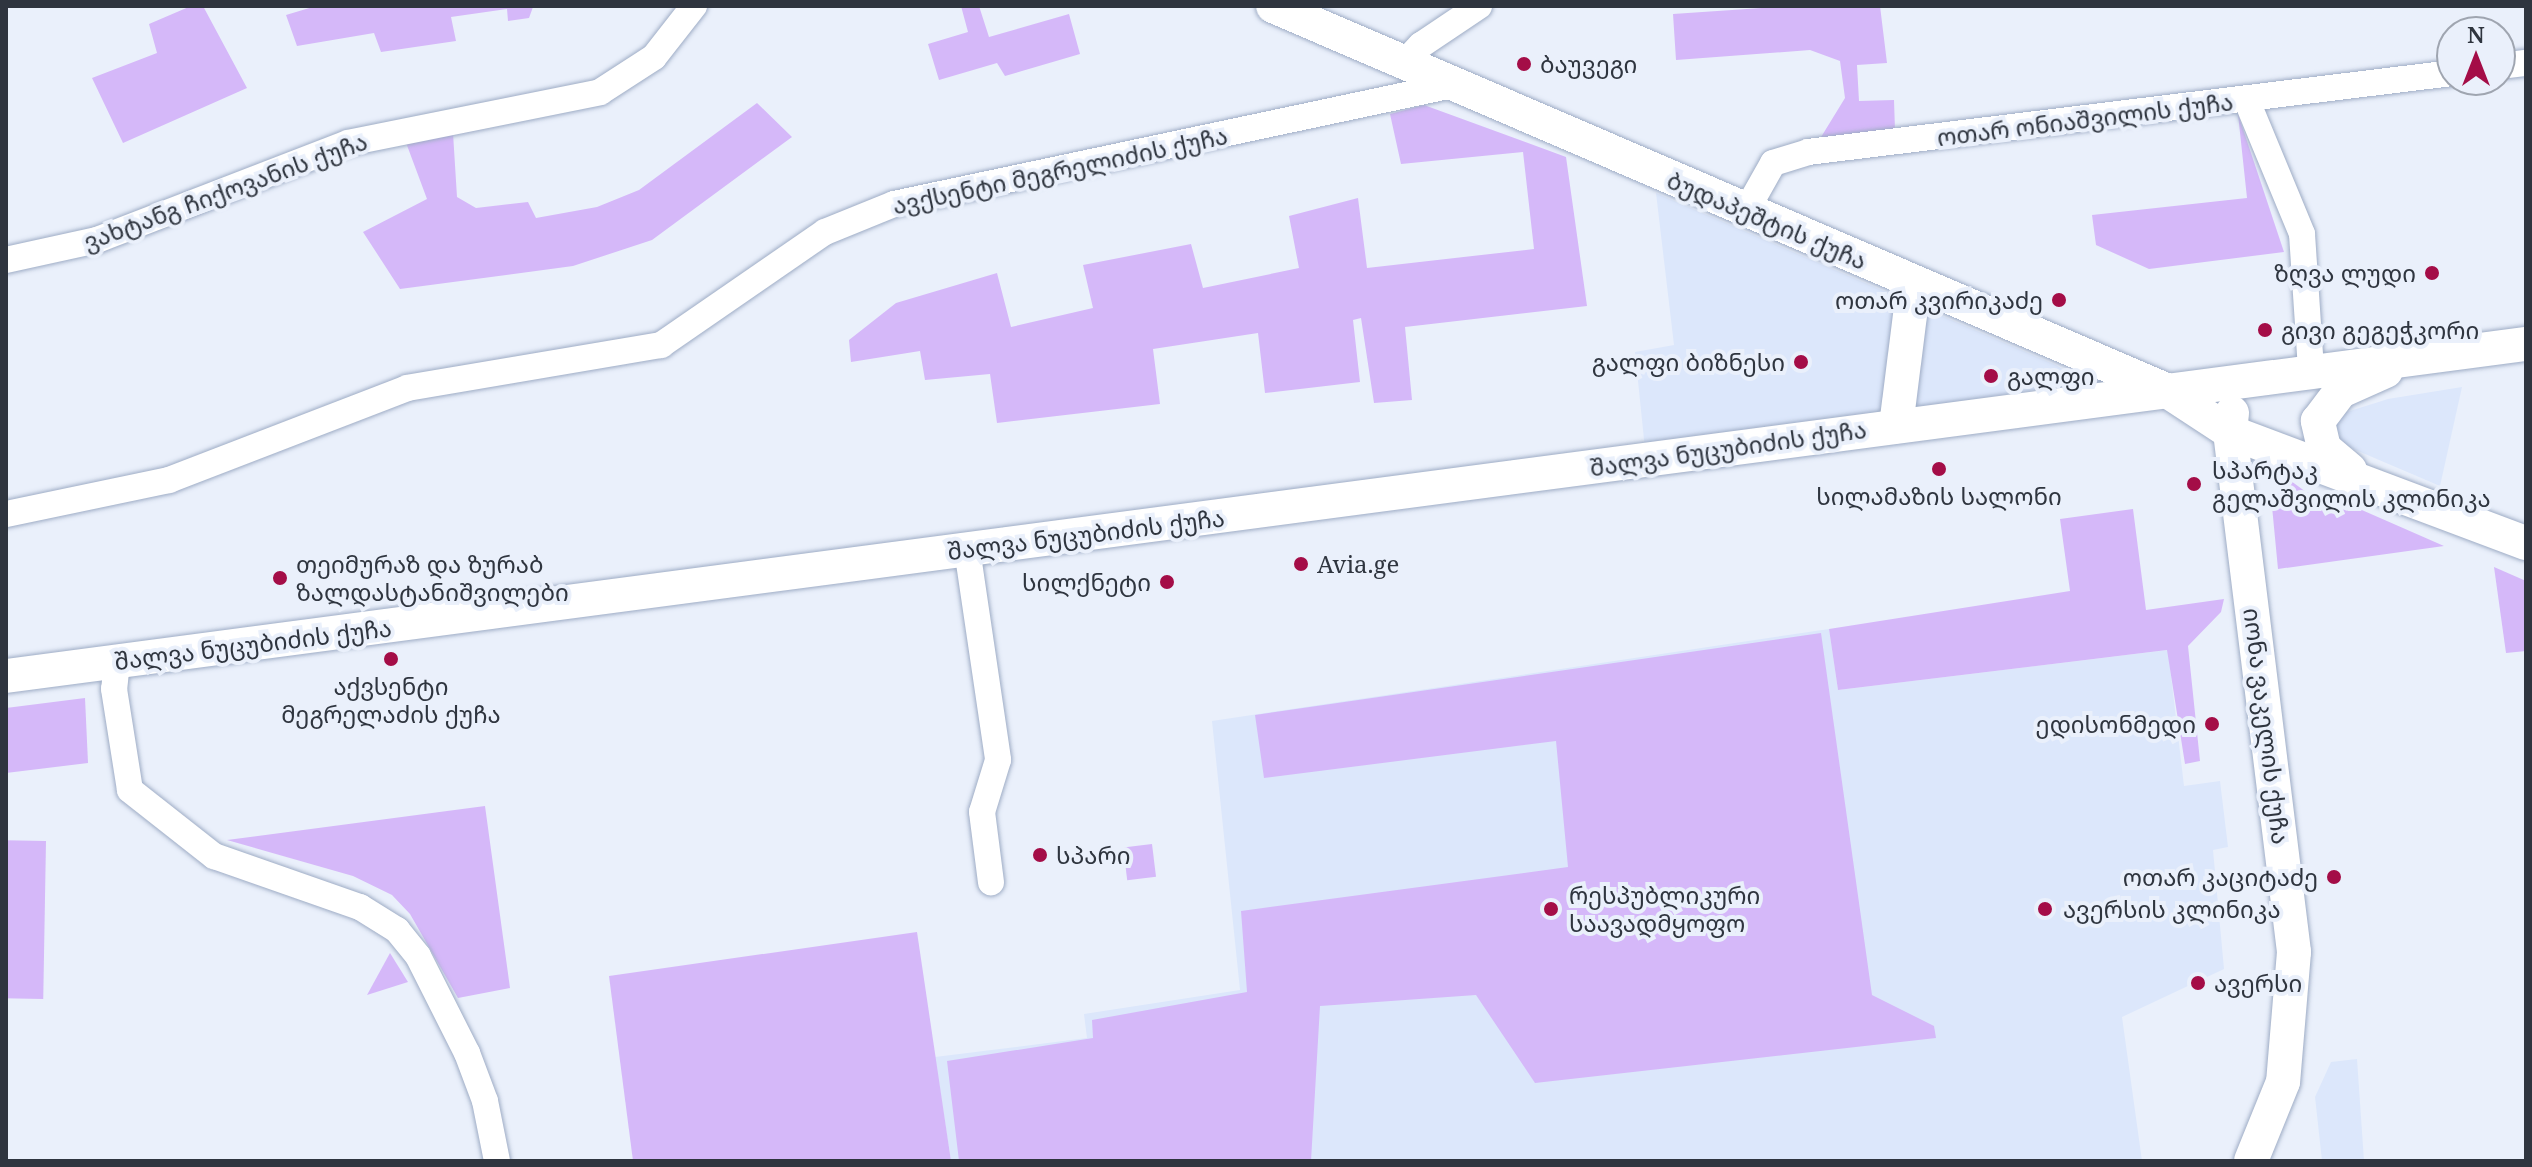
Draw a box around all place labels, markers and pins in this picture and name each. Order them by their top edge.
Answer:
place label: ბაუვეგი [1540,50,1637,78]
marker: ბაუვეგი [1515,55,1533,73]
place label: ზღვა ლუდი [2274,259,2416,287]
marker: ზღვა ლუდი [2423,264,2441,282]
place label: ოთარ კვირიკაძე [1835,286,2043,314]
marker: ოთარ კვირიკაძე [2050,291,2068,309]
place label: გივი გეგეჭკორი [2281,316,2479,344]
marker: გივი გეგეჭკორი [2256,321,2274,339]
place label: გალფი ბიზნესი [1592,348,1785,376]
marker: გალფი ბიზნესი [1792,353,1810,371]
place label: გალფი [2007,362,2095,390]
marker: გალფი [1982,367,2000,385]
place label: სპარტაკ გელაშვილის კლინიკა [2212,456,2491,512]
marker: სილამაზის სალონი [1930,460,1948,478]
marker: სპარტაკ გელაშვილის კლინიკა [2183,473,2205,495]
place label: სილამაზის სალონი [1816,482,2062,510]
place label: თეიმურაზ და ზურაბ ზალდასტანიშვილები [296,550,569,606]
place label: Avia.ge [1317,550,1399,578]
marker: Avia.ge [1292,555,1310,573]
place label: სილქნეტი [1022,568,1151,596]
marker: თეიმურაზ და ზურაბ ზალდასტანიშვილები [271,569,289,587]
marker: სილქნეტი [1158,573,1176,591]
marker: აქვსენტი მეგრელაძის ქუჩა [382,650,400,668]
place label: აქვსენტი მეგრელაძის ქუჩა [281,672,501,728]
place label: ედისონმედი [2036,710,2196,738]
marker: ედისონმედი [2203,715,2221,733]
place label: სპარი [1056,841,1131,869]
marker: სპარი [1031,846,1049,864]
place label: ოთარ კაციტაძე [2123,863,2318,891]
marker: ოთარ კაციტაძე [2325,868,2343,886]
place label: რესპუბლიკური საავადმყოფო [1569,881,1760,937]
place label: ავერსის კლინიკა [2063,895,2281,923]
marker: რესპუბლიკური საავადმყოფო [1540,898,1562,920]
marker: ავერსის კლინიკა [2034,898,2056,920]
place label: ავერსი [2214,969,2302,997]
marker: ავერსი [2189,974,2207,992]

